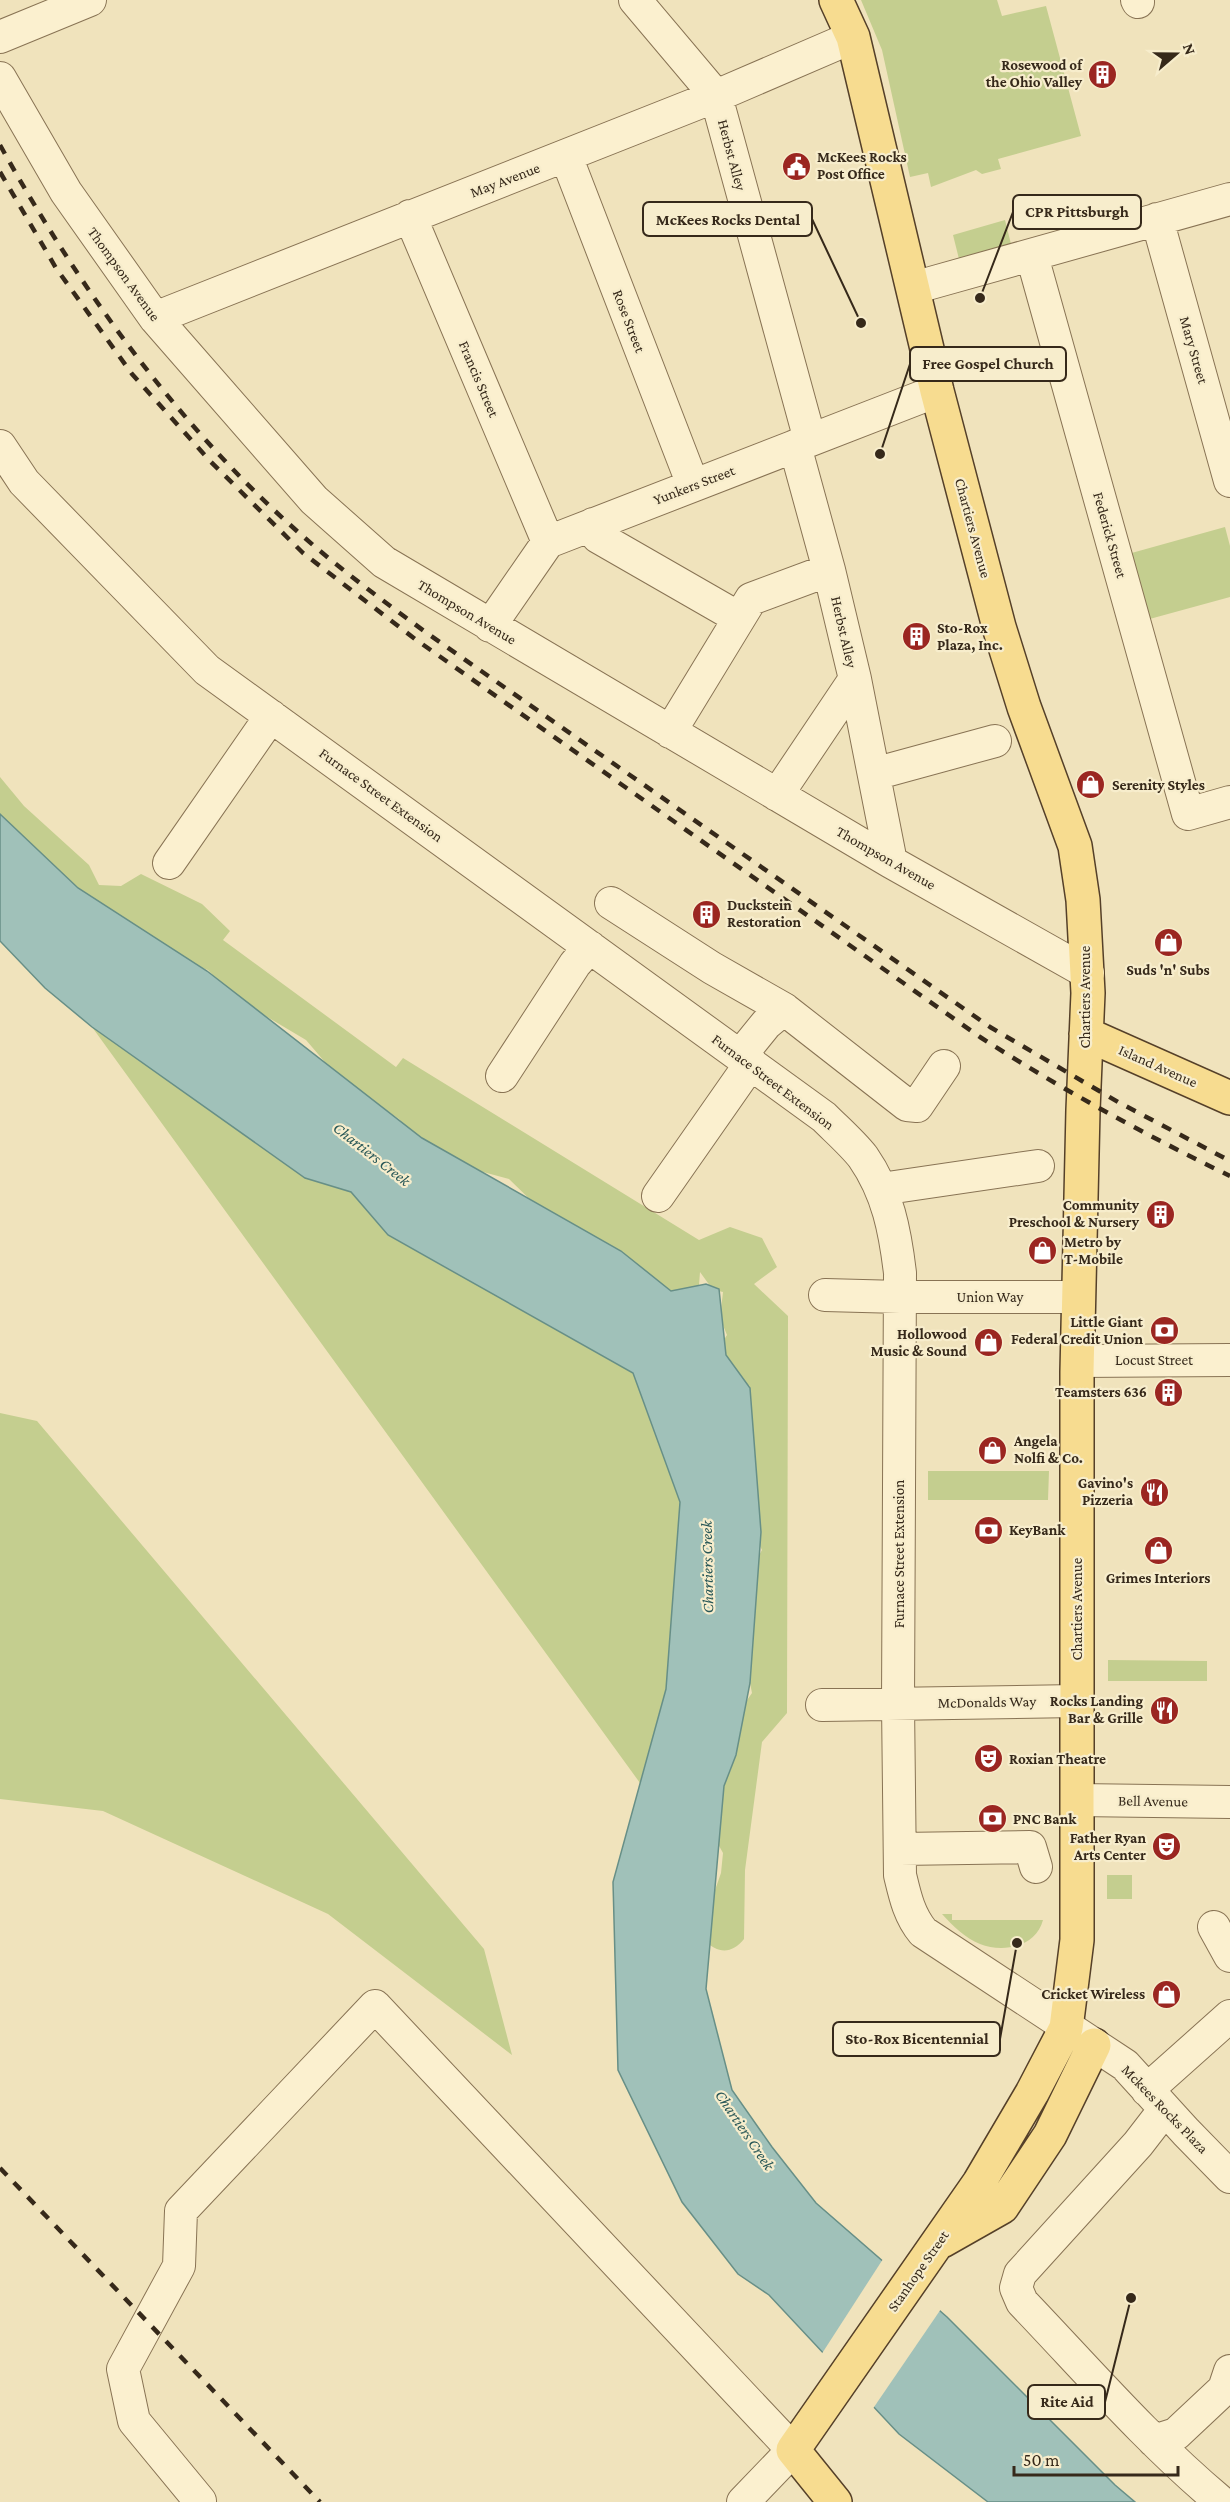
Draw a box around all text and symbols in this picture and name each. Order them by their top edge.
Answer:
north arrow [1146,24,1206,84]
text: N [1180,41,1200,57]
place label: Rosewood of the Ohio Valley [986,57,1083,90]
building icon: Rosewood of the Ohio Valley [1087,58,1119,90]
street label: Herbst Alley [714,118,749,193]
place label: McKees Rocks Post Office [817,149,907,182]
public building icon: McKees Rocks Post Office [780,150,812,182]
street label: May Avenue [468,159,543,202]
callout: CPR Pittsburgh [1013,195,1141,229]
callout: McKees Rocks Dental [643,202,812,236]
text: CPR Pittsburgh [1025,203,1129,220]
text: McKees Rocks Dental [656,211,801,228]
street label: Thompson Avenue [84,224,164,325]
street label: Rose Street [610,287,649,356]
street label: Mary Street [1176,314,1212,387]
street label: Francis Street [456,338,503,421]
callout: Free Gospel Church [910,347,1066,381]
text: Free Gospel Church [922,355,1054,372]
street label: Yunkers Street [651,462,738,508]
street label: Chartiers Avenue [952,476,994,580]
street label: Federick Street [1090,490,1130,581]
street label: Thompson Avenue [414,576,519,649]
street label: Herbst Alley [827,595,860,670]
place label: Sto-Rox Plaza, Inc. [937,620,1003,653]
building icon: Sto-Rox Plaza, Inc. [900,621,932,653]
street label: Furnace Street Extension [316,745,446,845]
shop icon: Serenity Styles [1075,769,1107,801]
place label: Serenity Styles [1112,777,1205,793]
street label: Thompson Avenue [833,823,939,894]
place label: Duckstein Restoration [727,897,802,930]
building icon: Duckstein Restoration [690,898,722,930]
shop icon: Suds 'n' Subs [1152,927,1184,959]
street label: Chartiers Avenue [1077,945,1093,1048]
place label: Suds 'n' Subs [1126,962,1210,978]
street label: Furnace Street Extension [709,1031,837,1133]
street label: Island Avenue [1116,1042,1200,1091]
water label: Chartiers Creek [330,1119,415,1190]
place label: Community Preschool & Nursery [1009,1197,1140,1230]
building icon: Community Preschool & Nursery [1144,1198,1176,1230]
place label: Metro by T-Mobile [1064,1234,1123,1267]
shop icon: Metro by T-Mobile [1027,1235,1059,1267]
street label: Union Way [957,1289,1024,1306]
place label: Little Giant Federal Credit Union [1011,1314,1144,1347]
bank icon: Little Giant Federal Credit Union [1148,1315,1180,1347]
place label: Hollowood Music & Sound [870,1326,968,1359]
shop icon: Hollowood Music & Sound [972,1327,1004,1359]
street label: Locust Street [1115,1352,1194,1368]
building icon: Teamsters 636 [1152,1376,1184,1408]
place label: Teamsters 636 [1055,1384,1147,1400]
place label: Angela Nolfi & Co. [1013,1433,1083,1466]
shop icon: Angela Nolfi & Co. [977,1434,1009,1466]
place label: Gavino's Pizzeria [1078,1475,1134,1508]
restaurant icon: Gavino's Pizzeria [1138,1476,1170,1508]
street label: Furnace Street Extension [891,1480,907,1628]
bank icon: KeyBank [972,1514,1004,1546]
water label: Chartiers Creek [698,1520,716,1613]
place label: KeyBank [1009,1522,1066,1538]
shop icon: Grimes Interiors [1142,1535,1174,1567]
street label: Chartiers Avenue [1069,1557,1085,1660]
place label: Grimes Interiors [1106,1570,1210,1586]
street label: McDonalds Way [938,1693,1036,1712]
place label: Rocks Landing Bar & Grille [1050,1693,1143,1726]
restaurant icon: Rocks Landing Bar & Grille [1148,1694,1180,1726]
theatre icon: Roxian Theatre [972,1743,1004,1775]
place label: Roxian Theatre [1009,1751,1106,1767]
street label: Bell Avenue [1118,1792,1188,1810]
bank icon: PNC Bank [976,1803,1008,1835]
place label: PNC Bank [1013,1811,1077,1827]
place label: Father Ryan Arts Center [1070,1830,1146,1863]
theatre icon: Father Ryan Arts Center [1151,1831,1183,1863]
shop icon: Cricket Wireless [1150,1978,1182,2010]
place label: Cricket Wireless [1041,1986,1145,2002]
callout: Sto-Rox Bicentennial [833,2022,1000,2056]
text: Sto-Rox Bicentennial [845,2030,989,2047]
street label: Mckees Rocks Plaza [1119,2061,1211,2157]
water label: Chartiers Creek [712,2087,779,2174]
street label: Stanhope Street [884,2227,953,2315]
callout: Rite Aid [1028,2385,1105,2419]
text: Rite Aid [1040,2393,1094,2410]
scale bar [1014,2439,1178,2477]
text: 50 m [1023,2450,1060,2470]

